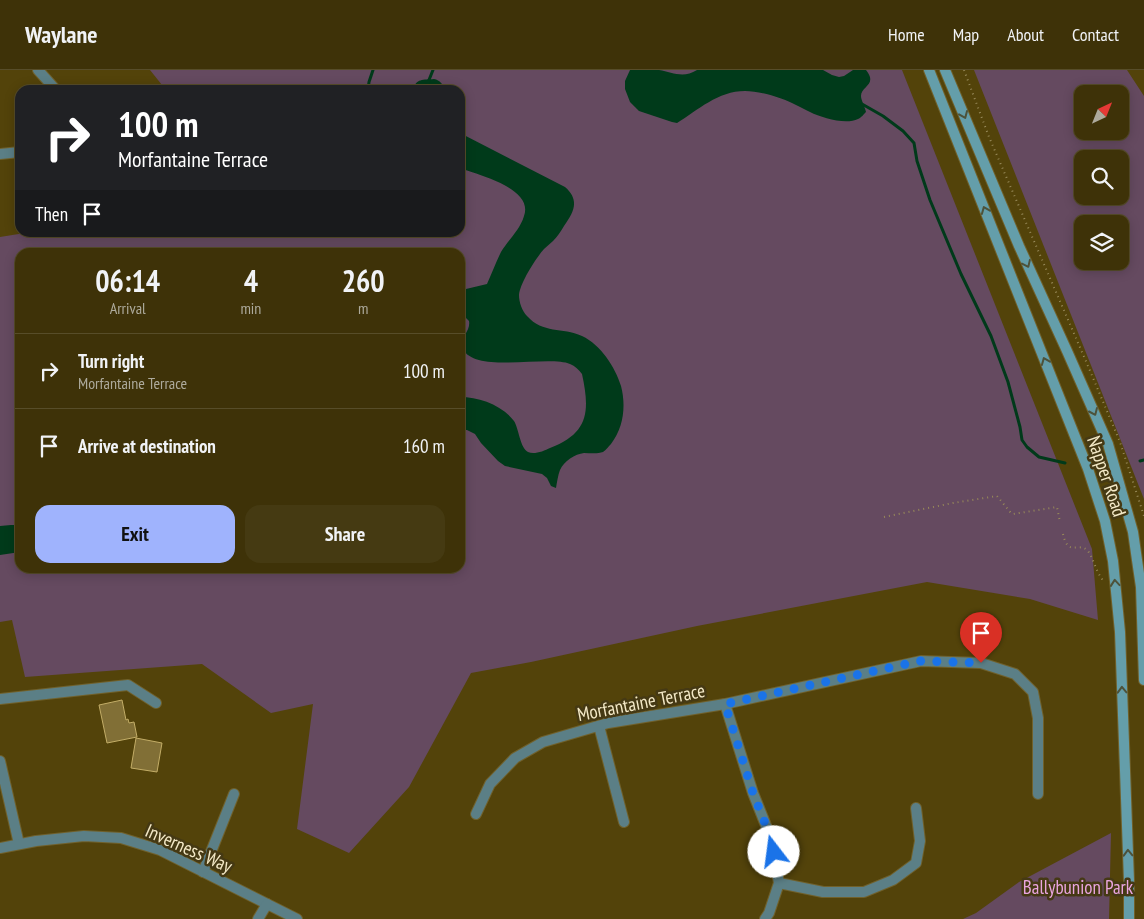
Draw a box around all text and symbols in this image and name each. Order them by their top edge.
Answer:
text: Waylane [25,19,98,50]
text: Home [888,23,925,46]
text: Map [953,23,979,46]
text: About [1007,23,1044,46]
text: Contact [1072,23,1119,46]
north arrow [1074,85,1129,140]
map controls [1074,85,1129,270]
text: 100 m [118,101,199,147]
icon: right [35,105,100,170]
one-way arrow [957,110,968,119]
text: Morfantaine Terrace [118,145,268,173]
button: search [1074,150,1129,205]
icon: arrive [78,200,106,228]
text: Then [35,202,68,226]
one-way arrow [981,206,991,215]
button: layers [1074,215,1129,270]
one-way arrow [1021,259,1032,268]
text: 06:14 [95,261,160,300]
text: 4 [244,261,258,300]
text: 260 [342,261,385,300]
text: Arrival [110,298,146,318]
text: min [240,298,261,318]
text: m [358,298,368,318]
text: Turn right [78,349,144,373]
icon: right [35,357,63,385]
one-way arrow [1041,357,1051,366]
text: 100 m [403,359,445,383]
text: Morfantaine Terrace [78,373,187,393]
one-way arrow [1088,407,1099,416]
icon: arrive [35,432,63,460]
street label: Napper Road [1082,432,1132,520]
text: Arrive at destination [78,434,216,458]
text: 160 m [403,434,445,458]
button: Exit [35,505,235,563]
button: Share [245,505,445,563]
one-way arrow [1110,579,1121,587]
pin [960,612,1002,663]
icon: arrive [967,619,995,647]
street label: Morfantaine Terrace [575,678,707,726]
one-way arrow [1117,686,1127,694]
street label: Inverness Way [142,818,237,878]
position arrow [747,825,799,877]
one-way arrow [1123,849,1134,857]
park label: Ballybunion Park [1023,875,1134,899]

